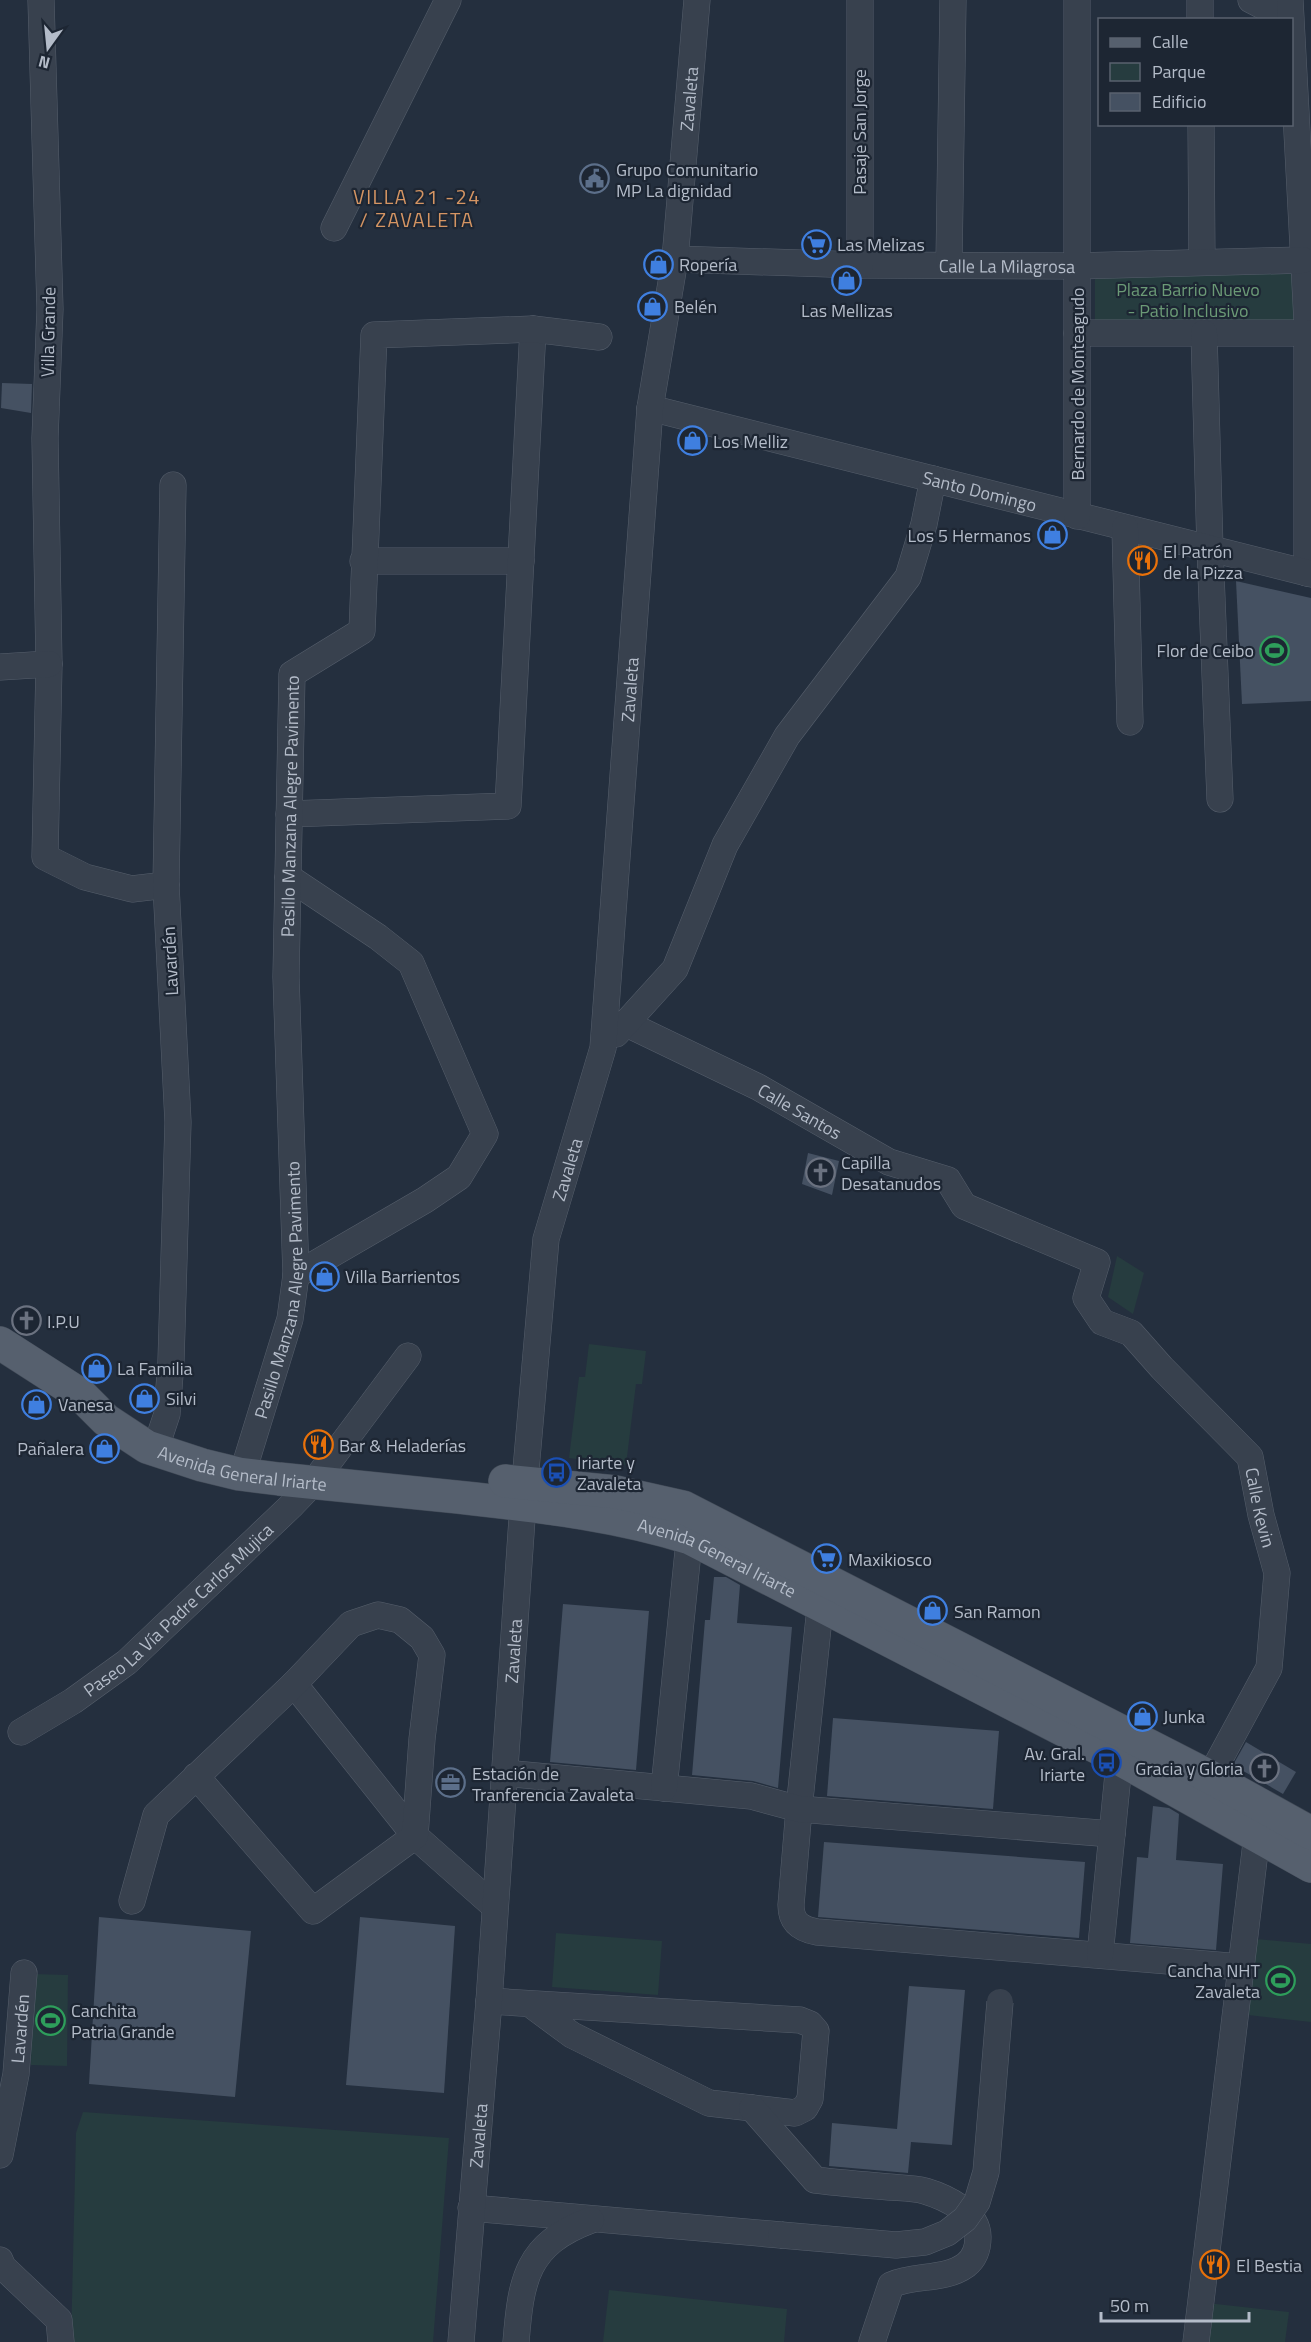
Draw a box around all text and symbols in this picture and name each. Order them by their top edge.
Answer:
north arrow [18,18,78,78]
legend [1098,18,1293,126]
text: Calle [1152,28,1188,55]
text: N [36,49,53,76]
text: Parque [1152,58,1206,85]
street label: Zavaleta [672,66,705,132]
street label: Pasaje San Jorge [846,69,873,195]
text: Edificio [1152,88,1206,115]
place label: Grupo Comunitario MP La dignidad [616,156,758,204]
public building icon: Grupo Comunitario MP La dignidad [579,163,611,195]
district label: VILLA 21 -24 / ZAVALETA [353,181,481,235]
supermarket icon: Las Melizas [800,228,832,260]
place label: Las Melizas [837,231,925,258]
shop icon: Ropería [642,248,674,280]
place label: Ropería [679,251,737,278]
street label: Calle La Milagrosa [939,252,1075,279]
shop icon: Las Mellizas [831,265,863,297]
park label: Plaza Barrio Nuevo - Patio Inclusivo [1116,276,1260,324]
street label: Villa Grande [34,287,62,377]
street label: Bernardo de Monteagudo [1064,287,1091,481]
shop icon: Belén [637,290,669,322]
place label: Belén [674,293,717,320]
place label: Las Mellizas [801,297,893,324]
shop icon: Los Melliz [676,425,708,457]
place label: Los Melliz [713,428,788,455]
street label: Santo Domingo [920,463,1040,518]
shop icon: Los 5 Hermanos [1036,519,1068,551]
place label: Los 5 Hermanos [908,522,1031,549]
place label: El Patrón de la Pizza [1163,538,1243,586]
restaurant icon: El Patrón de la Pizza [1126,545,1158,577]
sports icon: Flor de Ceibo [1259,634,1291,666]
place label: Flor de Ceibo [1156,637,1254,664]
street label: Zavaleta [613,656,645,723]
street label: Pasillo Manzana Alegre Pavimento [273,675,305,937]
street label: Lavardén [155,926,185,996]
street label: Calle Santos [753,1076,847,1146]
street label: Zavaleta [545,1134,589,1204]
place label: Capilla Desatanudos [841,1149,941,1197]
church icon: Capilla Desatanudos [804,1156,836,1188]
street label: Pasillo Manzana Alegre Pavimento [247,1161,310,1422]
shop icon: Villa Barrientos [308,1260,340,1292]
place label: Villa Barrientos [345,1263,460,1290]
church icon: I.P.U [10,1305,42,1337]
place label: I.P.U [47,1308,80,1335]
shop icon: La Familia [80,1352,112,1384]
place label: La Familia [117,1355,193,1382]
shop icon: Silvi [129,1382,161,1414]
place label: Silvi [166,1385,196,1412]
shop icon: Vanesa [21,1388,53,1420]
place label: Vanesa [58,1391,113,1418]
restaurant icon: Bar & Heladerías [302,1429,334,1461]
shop icon: Pañalera [89,1432,121,1464]
place label: Bar & Heladerías [339,1432,466,1459]
place label: Pañalera [17,1435,84,1462]
street label: Avenida General Iriarte [155,1438,328,1497]
place label: Iriarte y Zavaleta [577,1449,642,1497]
bus stop icon: Iriarte y Zavaleta [540,1456,572,1488]
street label: Calle Kevin [1239,1465,1283,1551]
street label: Avenida General Iriarte [635,1511,801,1604]
street label: Paseo La Vía Padre Carlos Mujica [77,1516,279,1703]
supermarket icon: Maxikiosco [811,1543,843,1575]
place label: Maxikiosco [848,1546,932,1573]
shop icon: San Ramon [917,1595,949,1627]
place label: San Ramon [954,1598,1041,1625]
street label: Zavaleta [497,1618,529,1684]
shop icon: Junka [1126,1700,1158,1732]
place label: Junka [1163,1703,1205,1730]
place label: Av. Gral. Iriarte [1024,1740,1085,1788]
bus stop icon: Av. Gral. Iriarte [1090,1747,1122,1779]
church icon: Gracia y Gloria [1248,1752,1280,1784]
place label: Gracia y Gloria [1135,1755,1243,1782]
place label: Estación de Tranferencia Zavaleta [472,1760,634,1808]
office icon: Estación de Tranferencia Zavaleta [435,1767,467,1799]
place label: Cancha NHT Zavaleta [1167,1957,1261,2005]
sports icon: Cancha NHT Zavaleta [1265,1964,1297,1996]
street label: Lavardén [3,1993,36,2064]
place label: Canchita Patria Grande [71,1997,175,2045]
sports icon: Canchita Patria Grande [34,2004,66,2036]
street label: Zavaleta [462,2102,494,2169]
restaurant icon: El Bestia [1199,2249,1231,2281]
place label: El Bestia [1236,2252,1302,2279]
scale bar [1101,2285,1250,2323]
text: 50 m [1110,2292,1149,2319]

